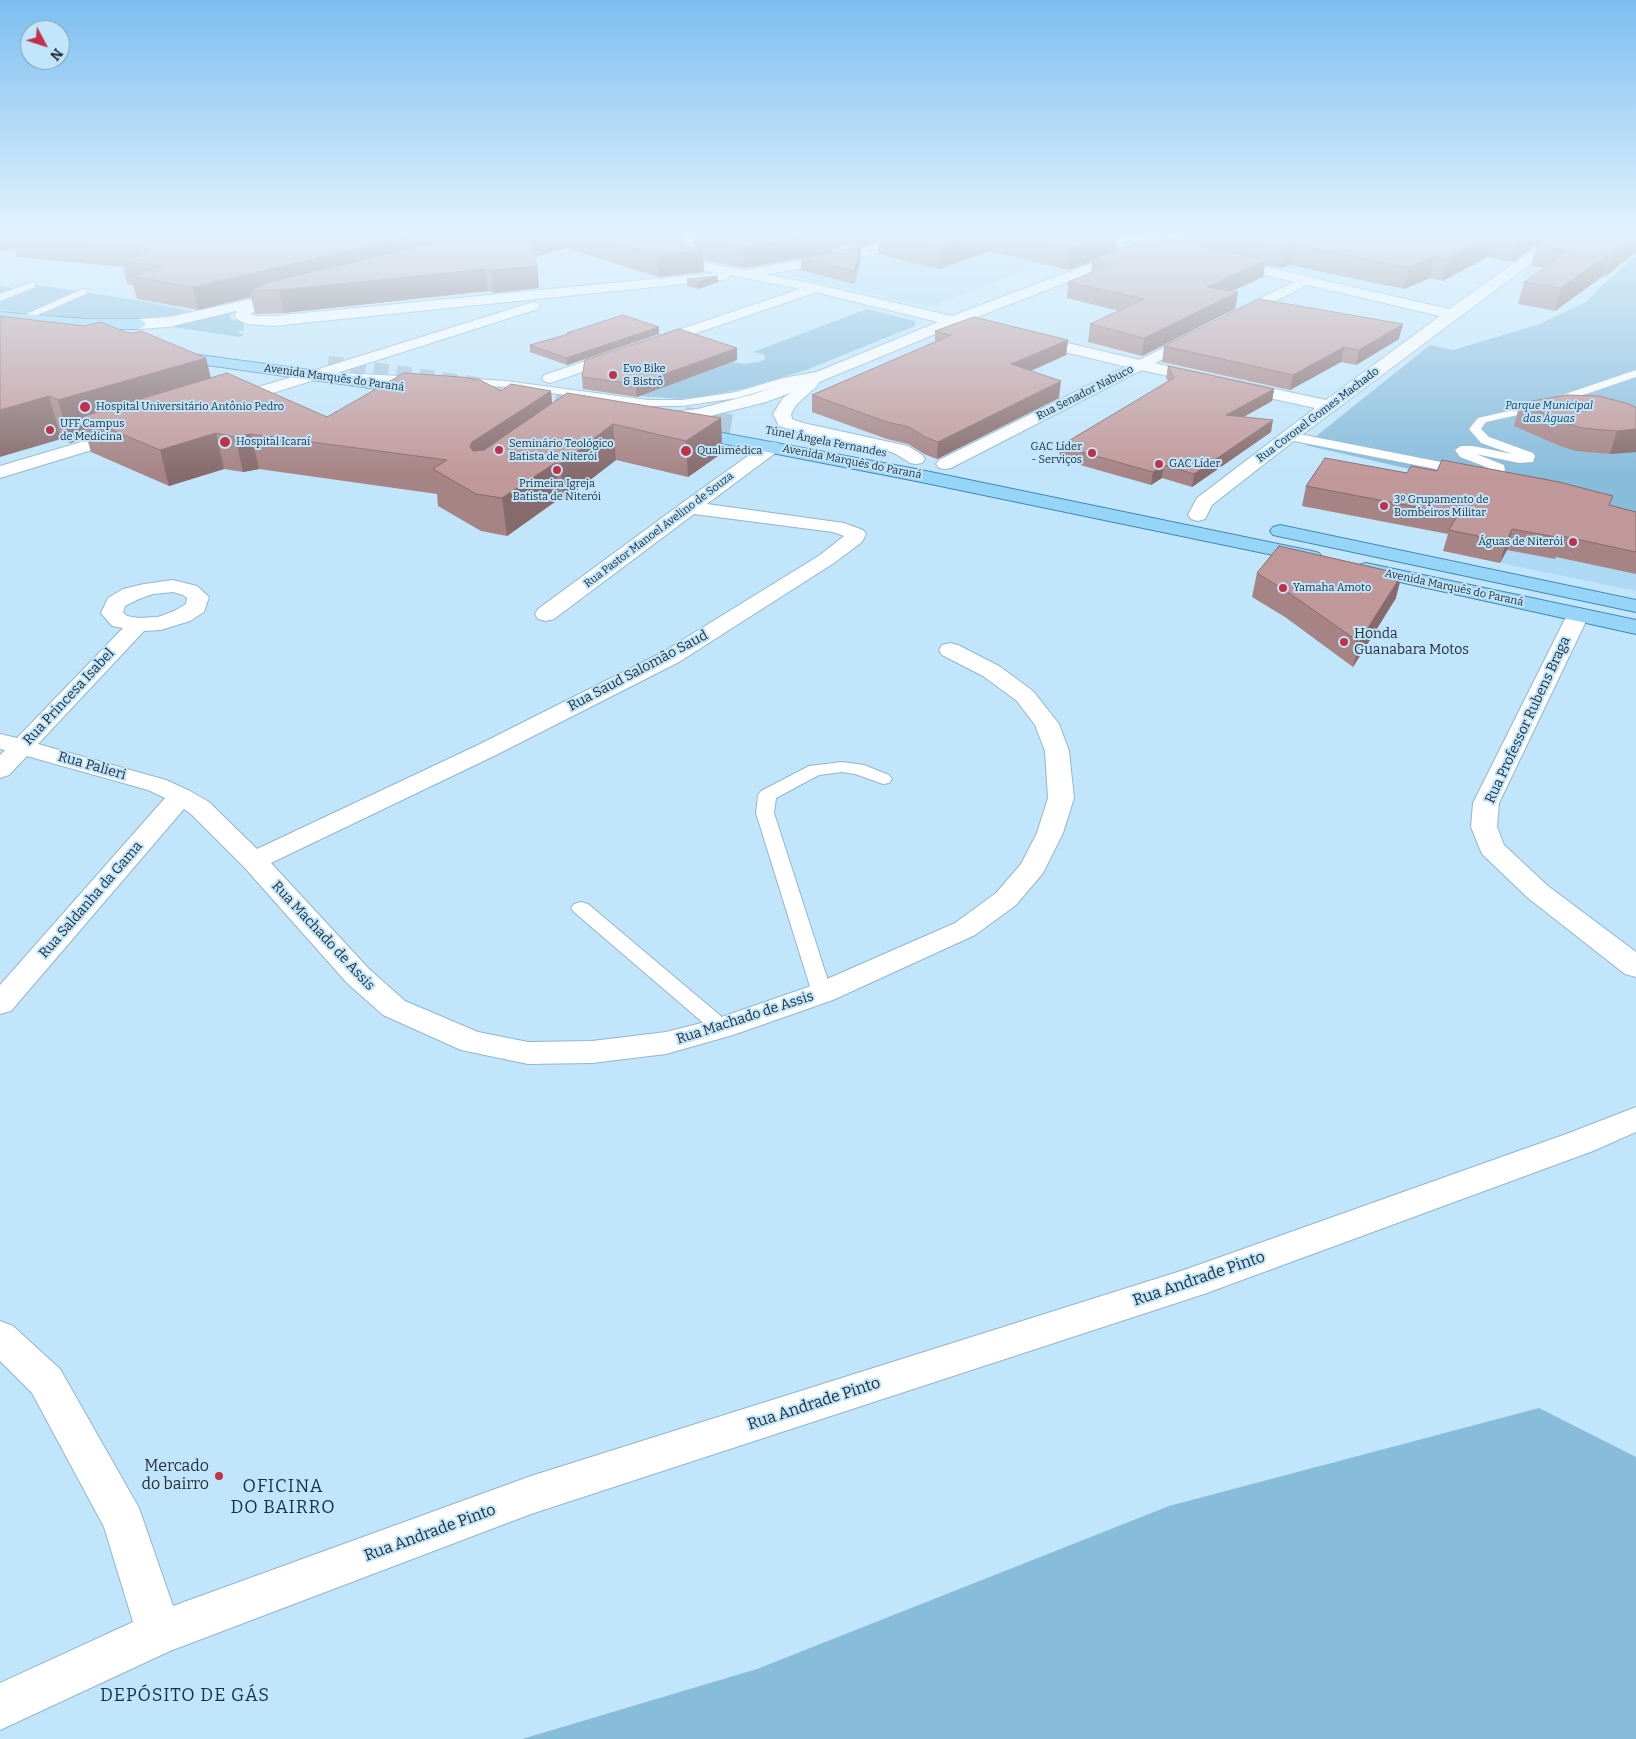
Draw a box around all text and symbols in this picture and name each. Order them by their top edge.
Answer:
north arrow [20,20,70,70]
text: N [46,45,66,64]
street label: Avenida Marquês do Paraná [263,362,405,394]
place label: Evo Bike & Bistrô [623,362,666,388]
street label: Rua Senador Nabuco [1034,363,1136,423]
street label: Rua Coronel Gomes Machado [1254,365,1382,465]
marker: Evo Bike & Bistrô [607,369,619,381]
park label: Parque Municipal das Águas [1505,399,1593,425]
marker: Hospital Universitário Antônio Pedro [78,400,92,414]
place label: Hospital Universitário Antônio Pedro [96,400,284,414]
place label: UFF Campus de Medicina [60,417,124,443]
marker: UFF Campus de Medicina [44,424,56,436]
street label: Túnel Ângela Fernandes [764,424,888,460]
marker: Hospital Icaraí [218,435,232,449]
place label: Hospital Icaraí [236,435,310,449]
place label: Seminário Teológico Batista de Niterói [509,437,614,463]
place label: GAC Líder - Serviços [1031,440,1082,466]
street label: Avenida Marquês do Paraná [781,442,923,482]
marker: Seminário Teológico Batista de Niterói [493,444,505,456]
marker: Qualimédica [679,444,693,458]
place label: Qualimédica [697,444,762,458]
marker: GAC Líder - Serviços [1086,447,1098,459]
place label: GAC Líder [1169,457,1220,471]
marker: GAC Líder [1153,458,1165,470]
marker: Primeira Igreja Batista de Niterói [551,464,563,476]
street label: Rua Pastor Manoel Avelino de Souza [582,470,736,590]
place label: Primeira Igreja Batista de Niterói [513,477,601,503]
place label: 3º Grupamento de Bombeiros Militar [1394,493,1488,519]
marker: 3º Grupamento de Bombeiros Militar [1378,500,1390,512]
place label: Águas de Niterói [1478,535,1563,549]
marker: Águas de Niterói [1567,536,1579,548]
street label: Avenida Marquês do Paraná [1383,567,1525,609]
place label: Yamaha Amoto [1293,581,1371,595]
marker: Yamaha Amoto [1277,582,1289,594]
place label: Honda Guanabara Motos [1354,626,1469,658]
street label: Rua Saud Salomão Saud [565,627,711,715]
street label: Rua Professor Rubens Braga [1482,634,1574,806]
marker: Honda Guanabara Motos [1338,636,1350,648]
street label: Rua Princesa Isabel [20,645,118,749]
street label: Rua Palieri [56,748,128,784]
street label: Rua Saldanha da Gama [36,838,146,962]
street label: Rua Machado de Assis [268,878,378,994]
street label: Rua Machado de Assis [674,988,816,1048]
street label: Rua Andrade Pinto [1130,1247,1268,1311]
street label: Rua Andrade Pinto [745,1373,883,1435]
place label: Mercado do bairro [142,1457,209,1495]
marker: Mercado do bairro [213,1470,225,1482]
district label: OFICINA DO BAIRRO [229,1476,337,1518]
street label: Rua Andrade Pinto [362,1500,498,1566]
district label: DEPÓSITO DE GÁS [98,1685,272,1707]

